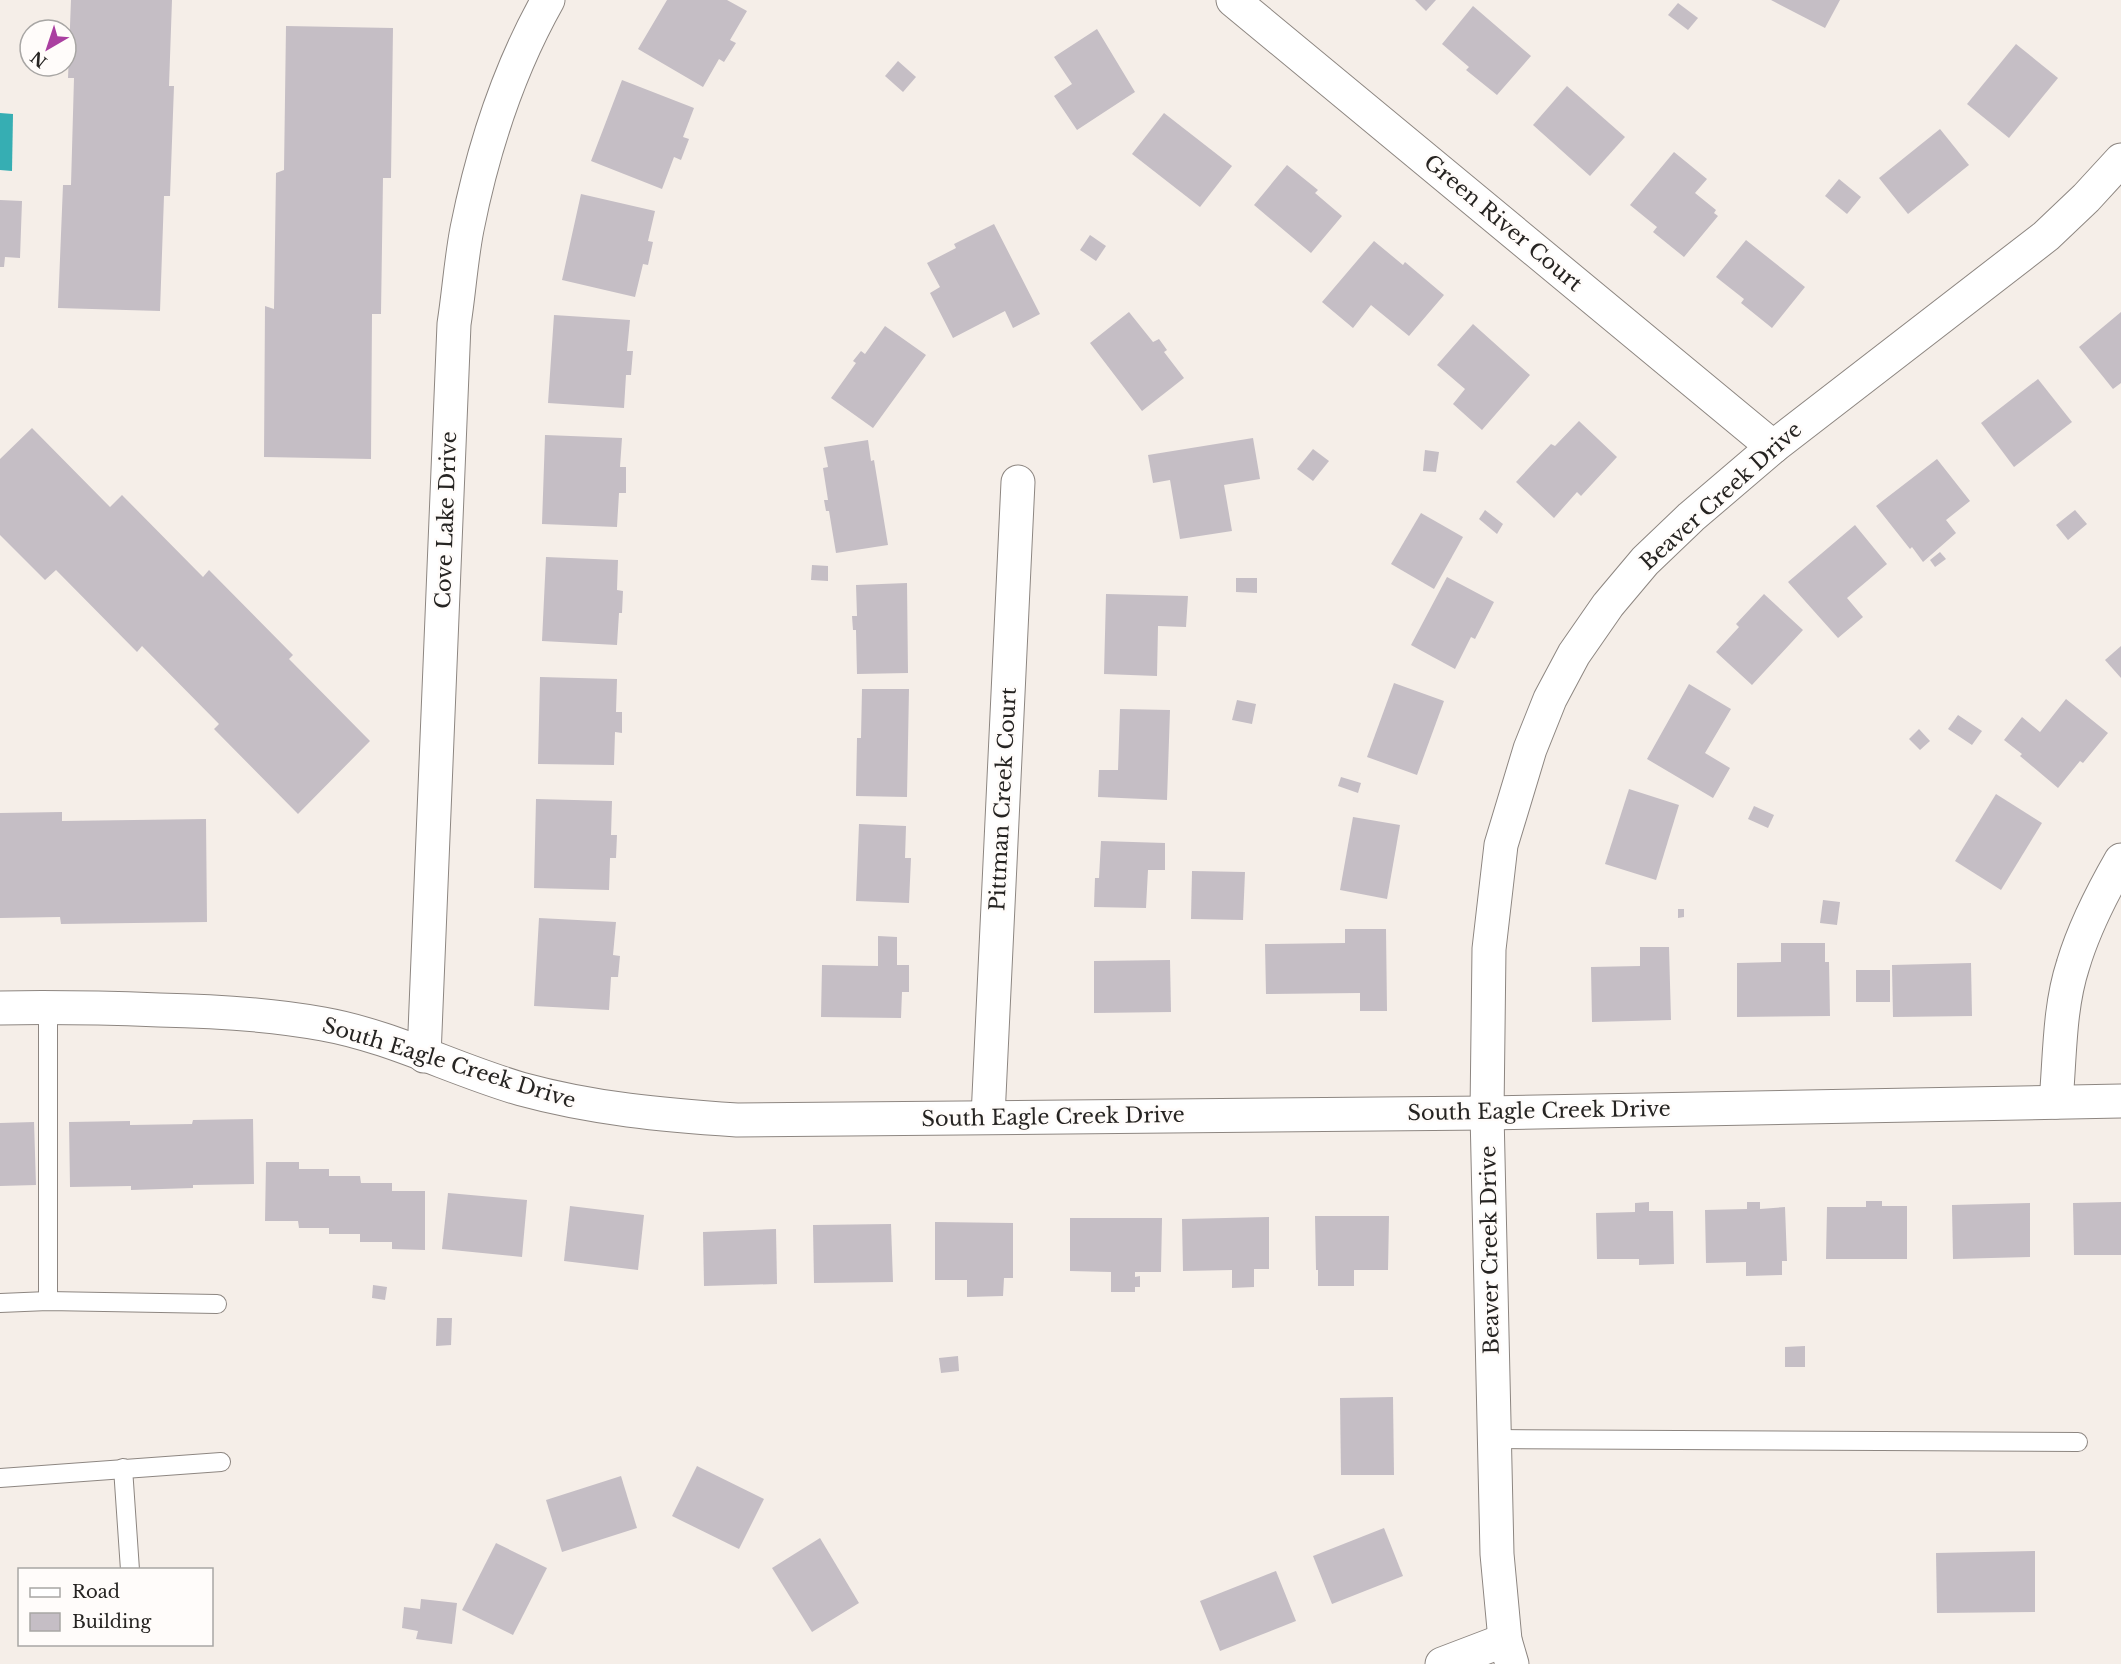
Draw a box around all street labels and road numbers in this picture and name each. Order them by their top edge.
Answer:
street label: Green River Court [1419,149,1588,297]
street label: Beaver Creek Drive [1635,417,1807,575]
street label: Cove Lake Drive [430,431,462,609]
street label: Pittman Creek Court [984,686,1022,912]
street label: South Eagle Creek Drive [319,1012,579,1114]
street label: South Eagle Creek Drive [1407,1096,1671,1126]
street label: South Eagle Creek Drive [921,1102,1185,1132]
street label: Beaver Creek Drive [1475,1145,1505,1355]

